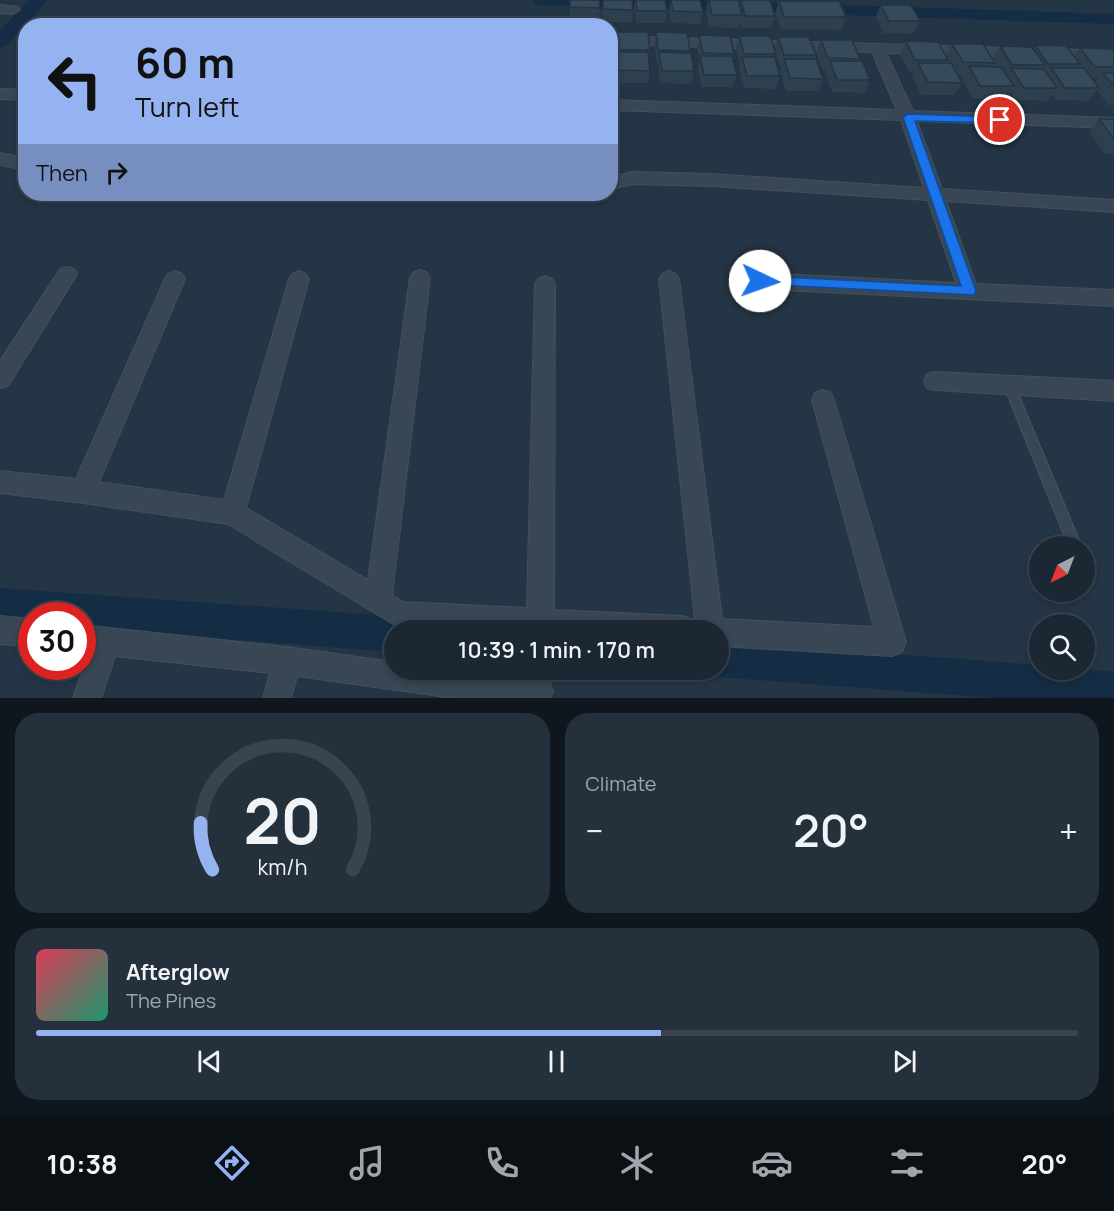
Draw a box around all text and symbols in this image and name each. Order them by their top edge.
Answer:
text: 60 m [135,33,235,91]
icon: left [36,42,114,120]
text: Turn left [135,88,239,125]
pin [974,94,1025,145]
icon: arrive [983,103,1016,136]
icon: right [100,156,133,189]
text: Then [36,158,88,188]
position arrow [728,249,792,313]
north arrow [1029,536,1095,602]
map controls [1029,536,1095,680]
speed limit sign: 30 [18,602,96,680]
button: search [1029,614,1095,680]
text: 10:39 · 1 min · 170 m [458,635,655,665]
text: Climate [586,770,657,797]
text: 20 [243,777,321,863]
text: 20° [793,799,869,861]
text: − [586,808,603,853]
text: + [1059,808,1078,853]
text: km/h [257,852,307,881]
text: Afterglow [126,957,230,987]
text: The Pines [126,987,216,1014]
icon: previous [193,1045,226,1078]
icon: pause [540,1045,573,1078]
icon: next [888,1045,921,1078]
icon: directions [211,1142,253,1184]
icon: music [346,1142,388,1184]
icon: phone [481,1142,523,1184]
icon: climate [616,1142,658,1184]
icon: car [751,1142,793,1184]
icon: filters [886,1142,928,1184]
text: 10:38 [47,1145,118,1182]
text: 20° [1021,1145,1067,1182]

